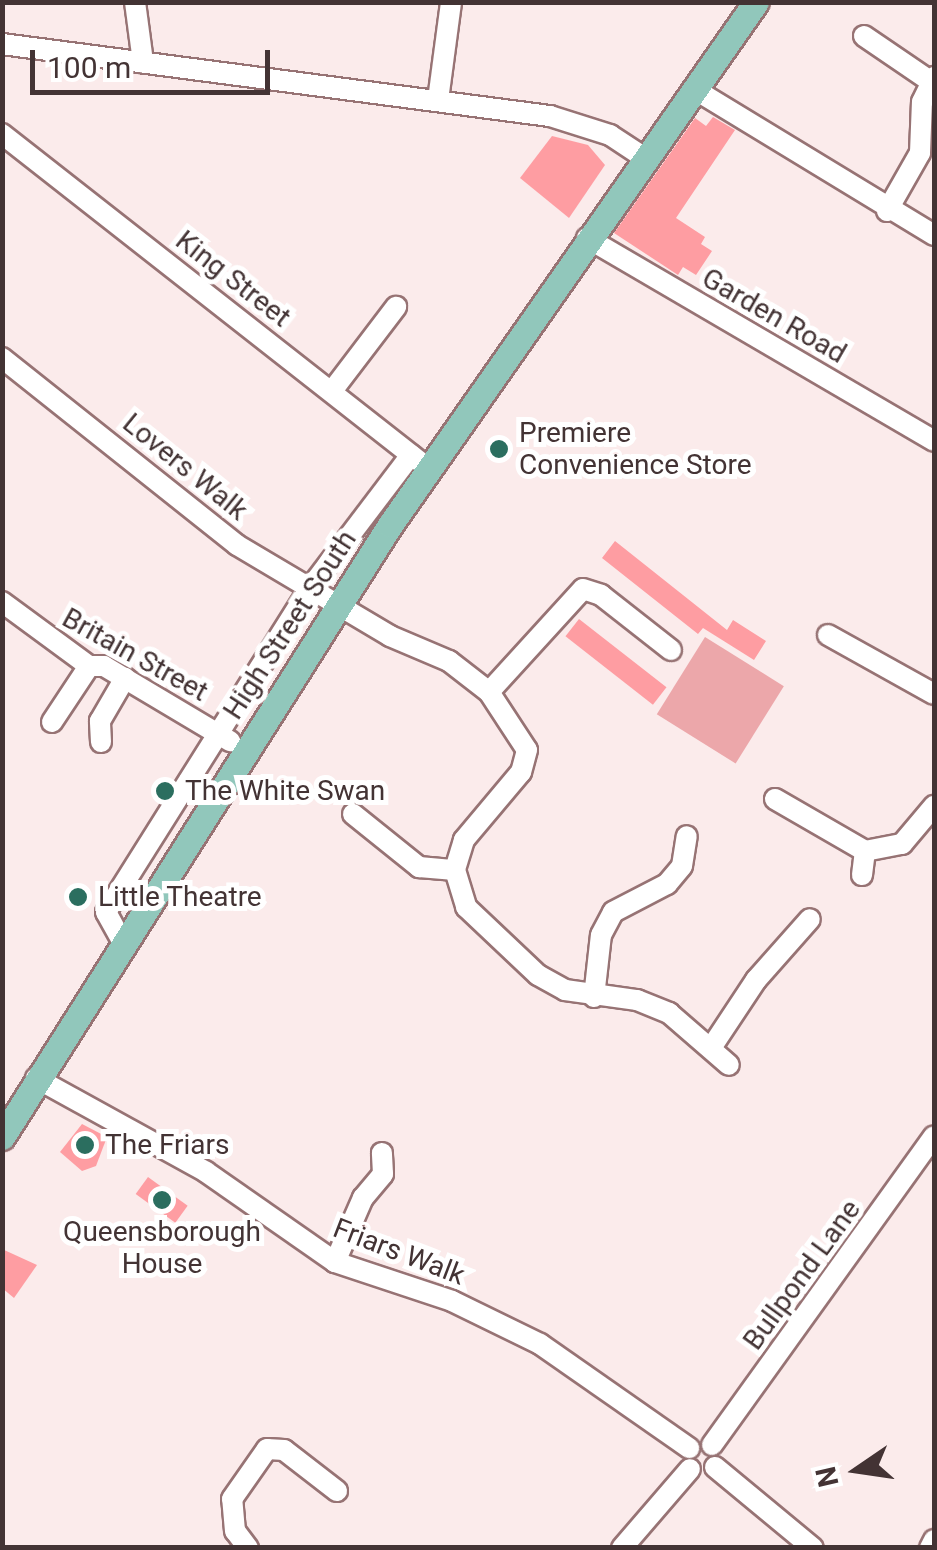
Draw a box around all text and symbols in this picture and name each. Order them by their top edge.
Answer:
scale bar [35,30,275,92]
text: 100 m [47,50,131,85]
street label: King Street [169,224,297,334]
street label: Garden Road [696,261,852,371]
street label: Lovers Walk [116,407,254,527]
place label: Premiere Convenience Store [519,416,751,482]
marker: Premiere Convenience Store [488,438,510,460]
street label: High Street South [216,524,364,726]
street label: Britain Street [56,601,214,709]
place label: The White Swan [185,774,385,808]
marker: The White Swan [154,780,176,802]
place label: Little Theatre [98,880,262,914]
marker: Little Theatre [67,886,89,908]
place label: The Friars [105,1128,230,1162]
marker: The Friars [74,1134,96,1156]
marker: Queensborough House [151,1189,173,1211]
street label: Bullpond Lane [736,1194,868,1356]
street label: Friars Walk [328,1212,470,1292]
place label: Queensborough House [63,1215,261,1281]
north arrow [807,1420,907,1520]
text: N [809,1464,846,1490]

